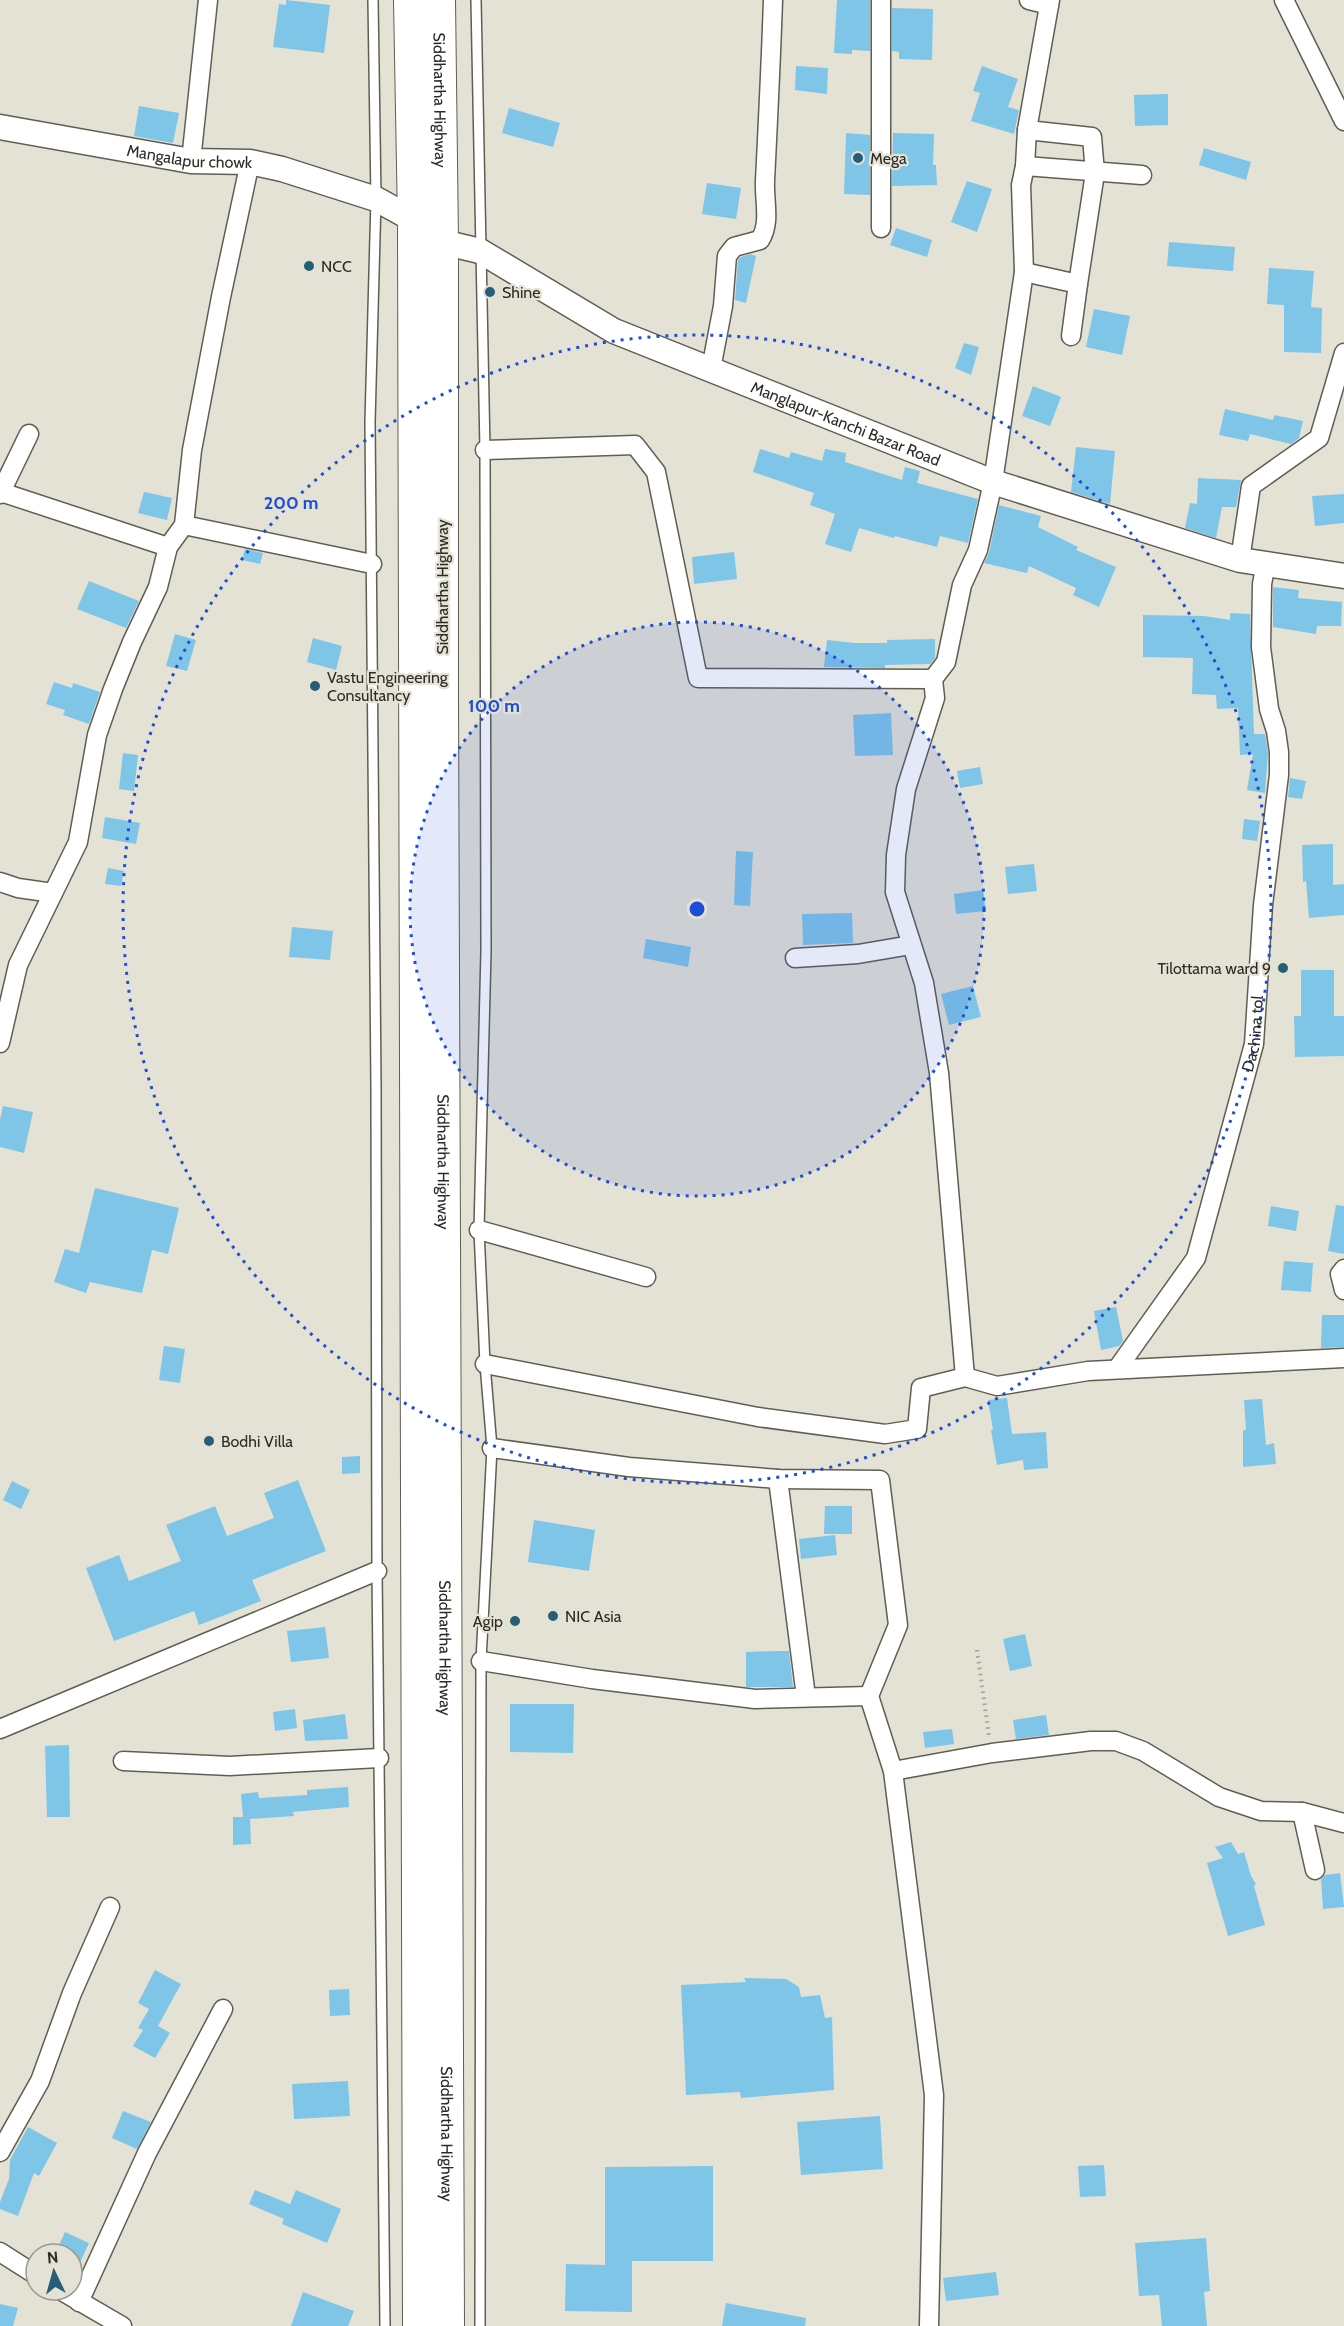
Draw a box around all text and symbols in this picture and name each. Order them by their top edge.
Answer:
street label: Siddhartha Highway [430,32,451,168]
street label: Mangalapur chowk [125,140,253,172]
place label: Mega [870,149,907,168]
marker: Mega [851,151,865,165]
place label: NCC [321,257,352,276]
marker: NCC [302,259,316,273]
place label: Shine [502,283,540,302]
marker: Shine [483,285,497,299]
street label: Manglapur-Kanchi Bazar Road [748,377,943,470]
text: 200 m [264,492,318,514]
street label: Siddhartha Highway [433,519,452,655]
place label: Vastu Engineering Consultancy [327,668,449,705]
marker: Vastu Engineering Consultancy [308,679,322,693]
text: 100 m [468,695,520,717]
centre of rings [687,899,707,919]
place label: Tilottama ward 9 [1157,959,1271,978]
marker: Tilottama ward 9 [1276,961,1290,975]
street label: Dachina tol [1237,995,1267,1074]
street label: Siddhartha Highway [434,1094,453,1230]
place label: Bodhi Villa [221,1432,293,1451]
marker: Bodhi Villa [202,1434,216,1448]
street label: Siddhartha Highway [436,1580,455,1716]
place label: NIC Asia [565,1607,622,1626]
marker: NIC Asia [546,1609,560,1623]
place label: Agip [473,1612,503,1631]
marker: Agip [508,1614,522,1628]
street label: Siddhartha Highway [438,2066,457,2202]
north arrow [24,2242,84,2302]
text: N [46,2248,59,2268]

